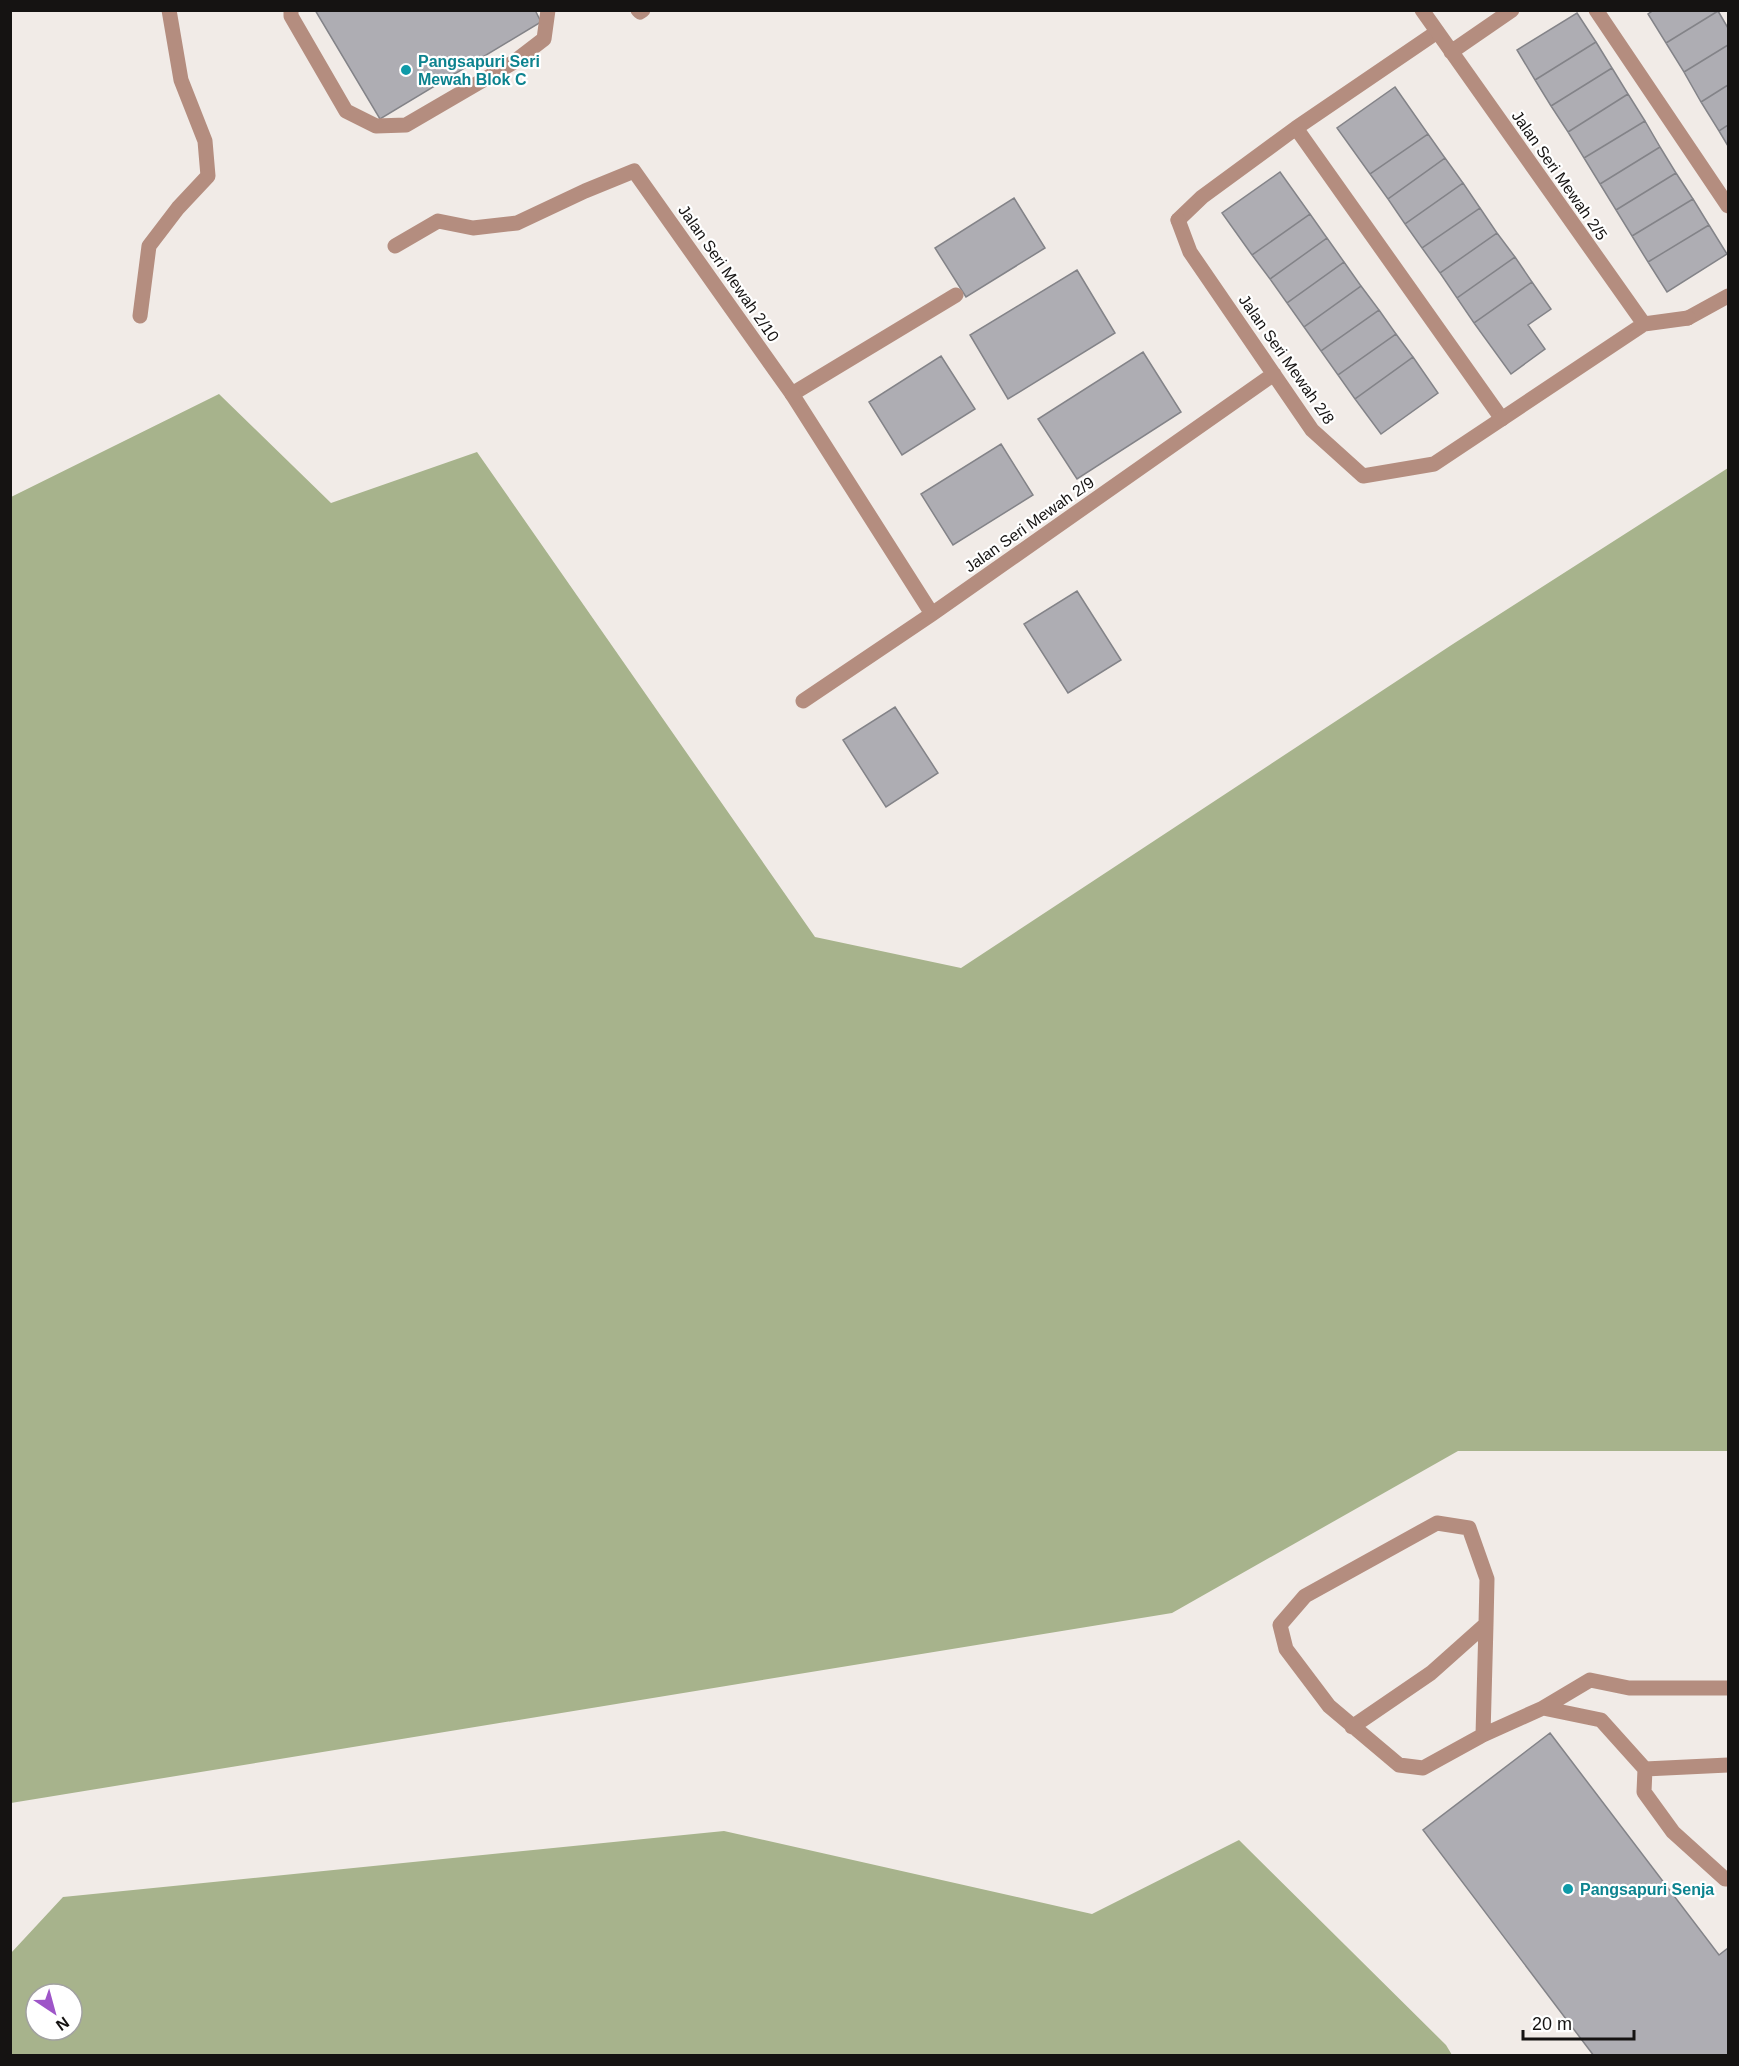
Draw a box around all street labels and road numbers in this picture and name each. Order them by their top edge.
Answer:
street label: Jalan Seri Mewah 2/5 [1509,107,1611,243]
street label: Jalan Seri Mewah 2/10 [675,202,782,345]
street label: Jalan Seri Mewah 2/8 [1236,291,1338,427]
street label: Jalan Seri Mewah 2/9 [961,473,1097,575]

